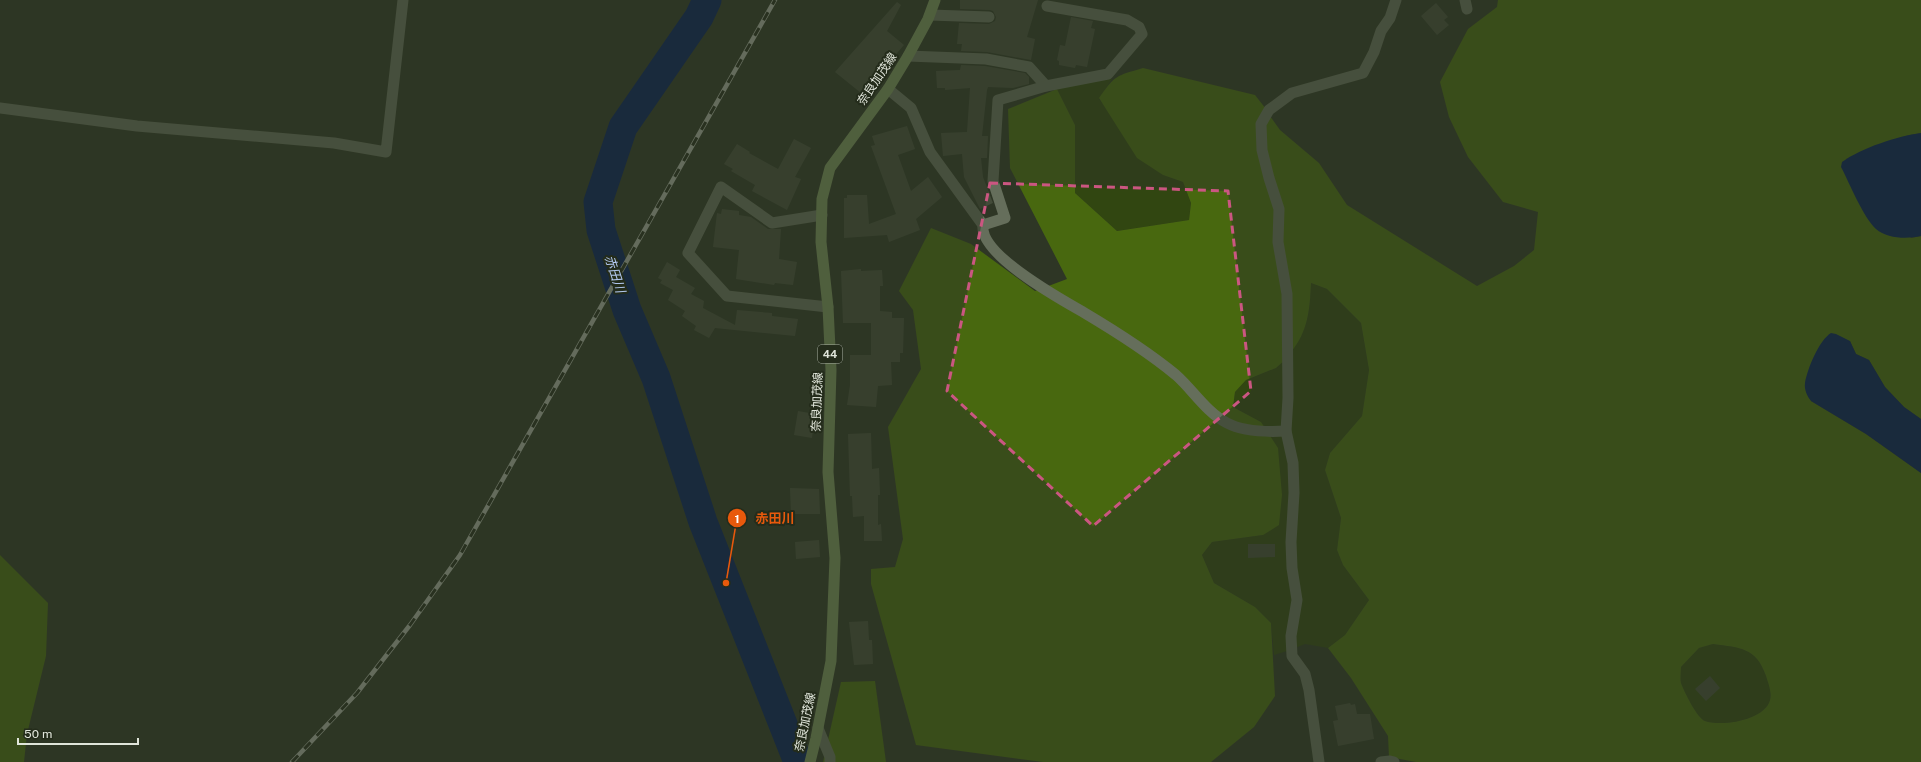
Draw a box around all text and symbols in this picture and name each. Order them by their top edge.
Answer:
street label: 奈良加茂線 [854,50,900,108]
water label: 赤田川 [602,253,629,297]
road number: 44 [818,345,842,363]
street label: 奈良加茂線 [809,372,825,432]
callout: 赤田川 [727,506,802,531]
text: 赤田川 [755,511,795,526]
text: 1 [734,512,740,526]
street label: 奈良加茂線 [792,691,818,753]
scale bar [18,720,138,746]
text: 50 m [24,727,52,741]

